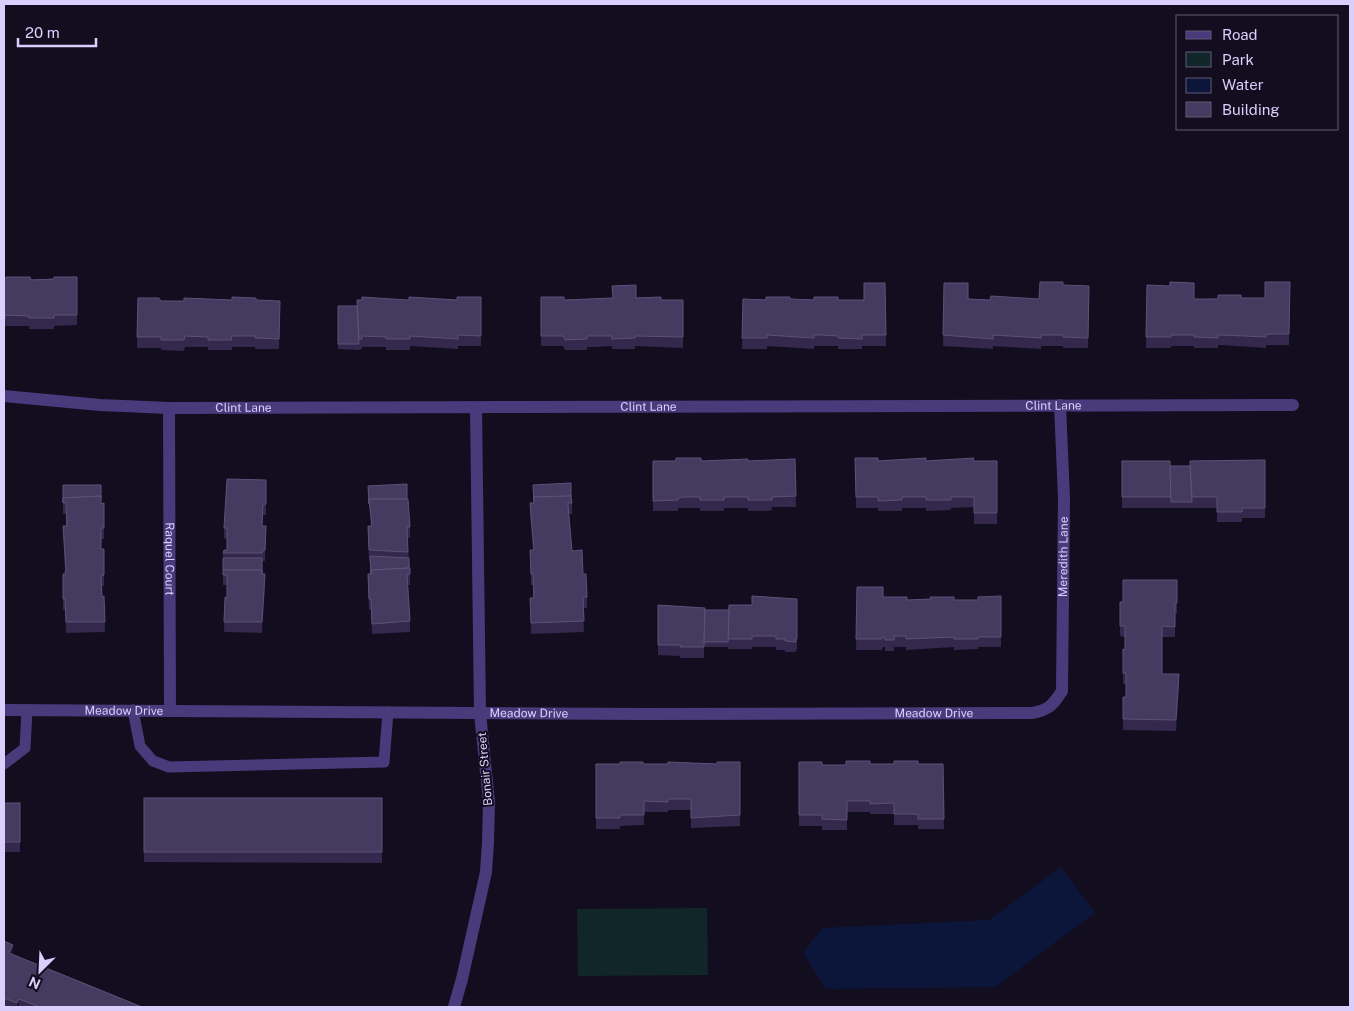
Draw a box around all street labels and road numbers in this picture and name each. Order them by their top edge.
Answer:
street label: Clint Lane [1025,399,1082,413]
street label: Clint Lane [620,400,677,414]
street label: Clint Lane [215,401,272,415]
street label: Meredith Lane [1056,516,1071,597]
street label: Raquel Court [162,522,177,596]
street label: Meadow Drive [85,704,164,718]
street label: Meadow Drive [490,706,569,721]
street label: Meadow Drive [895,706,974,720]
street label: Bonair Street [475,731,495,807]

